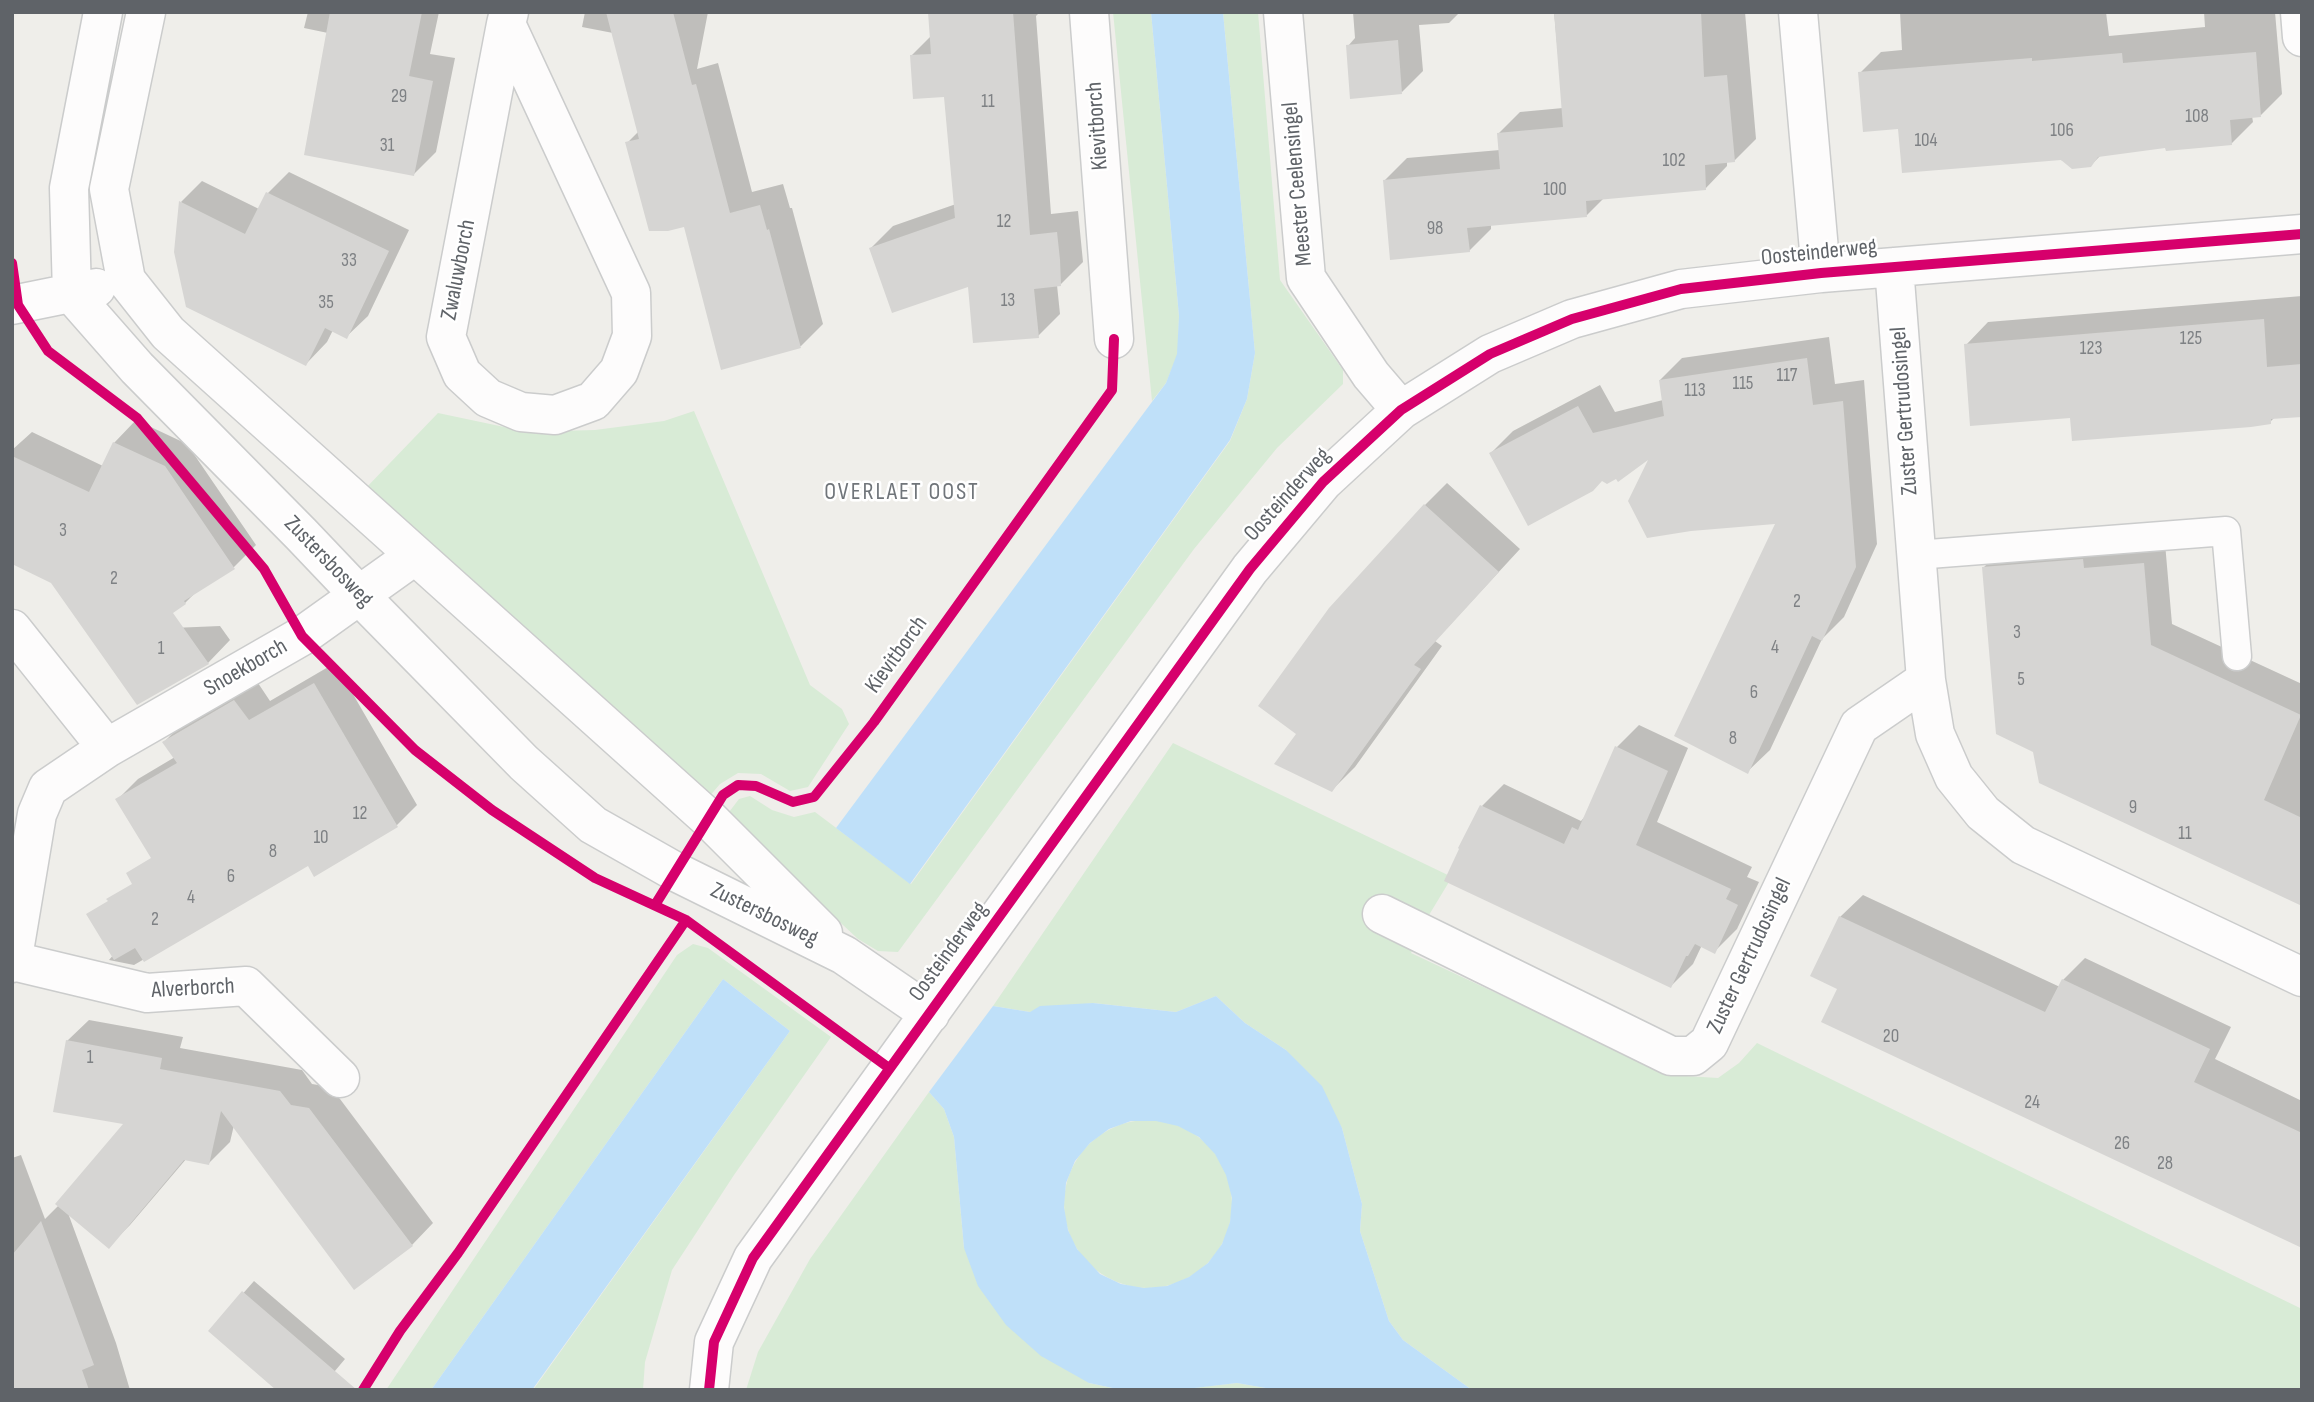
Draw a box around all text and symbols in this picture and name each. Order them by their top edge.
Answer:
street label: Kievitborch [1081,81,1115,171]
house number: 29 [391,86,407,108]
house number: 11 [981,91,995,113]
street label: Meester Ceelensingel [1277,101,1319,267]
house number: 108 [2185,106,2209,128]
house number: 106 [2050,120,2074,142]
house number: 104 [1914,130,1938,152]
house number: 31 [380,135,394,157]
house number: 102 [1663,150,1685,172]
house number: 100 [1543,179,1567,201]
house number: 12 [997,211,1011,233]
street label: Zwaluwborch [436,217,482,323]
house number: 98 [1427,218,1443,240]
street label: Oosteinderweg [1760,233,1878,273]
house number: 33 [341,250,357,272]
house number: 13 [1001,290,1015,312]
house number: 35 [318,292,334,314]
street label: Zuster Gertrudosingel [1885,326,1925,496]
house number: 125 [2180,328,2202,350]
house number: 123 [2080,338,2102,360]
house number: 117 [1777,365,1797,387]
house number: 115 [1733,373,1753,395]
house number: 113 [1684,380,1706,402]
street label: Oosteinderweg [1239,443,1337,547]
district label: OVERLAET OOST [826,479,978,507]
street label: Zustersbosweg [278,511,378,613]
house number: 3 [59,520,67,542]
house number: 2 [110,568,118,590]
house number: 2 [1793,591,1801,613]
street label: Kievitborch [860,611,934,699]
house number: 3 [2013,622,2021,644]
street label: Snoekborch [199,633,293,703]
house number: 4 [1771,637,1779,659]
house number: 1 [158,638,164,660]
house number: 5 [2017,669,2025,691]
house number: 6 [1750,682,1758,704]
house number: 8 [1729,728,1737,750]
house number: 9 [2129,797,2137,819]
house number: 12 [353,803,367,825]
house number: 11 [2178,823,2192,845]
house number: 10 [313,827,329,849]
house number: 8 [269,841,277,863]
house number: 6 [227,866,235,888]
street label: Zuster Gertrudosingel [1702,874,1798,1038]
street label: Zustersbosweg [706,877,822,953]
house number: 4 [187,887,195,909]
street label: Oosteinderweg [904,897,994,1007]
house number: 2 [151,909,159,931]
street label: Alverborch [151,973,235,1005]
house number: 20 [1883,1026,1899,1048]
house number: 1 [87,1047,93,1069]
house number: 24 [2024,1092,2040,1114]
house number: 26 [2114,1133,2130,1155]
house number: 28 [2157,1153,2173,1175]

